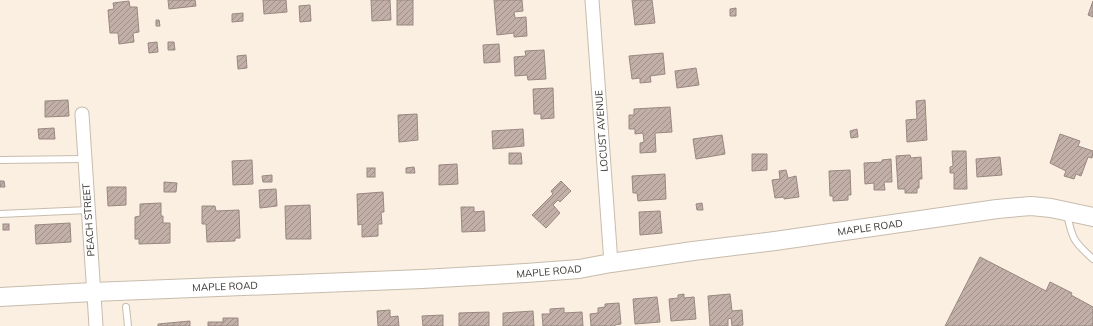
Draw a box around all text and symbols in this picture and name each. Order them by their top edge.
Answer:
street label: LOCUST AVENUE [592,90,611,172]
street label: PEACH STREET [79,183,98,257]
street label: MAPLE ROAD [837,216,903,239]
street label: MAPLE ROAD [516,262,582,281]
street label: MAPLE ROAD [192,279,258,294]

